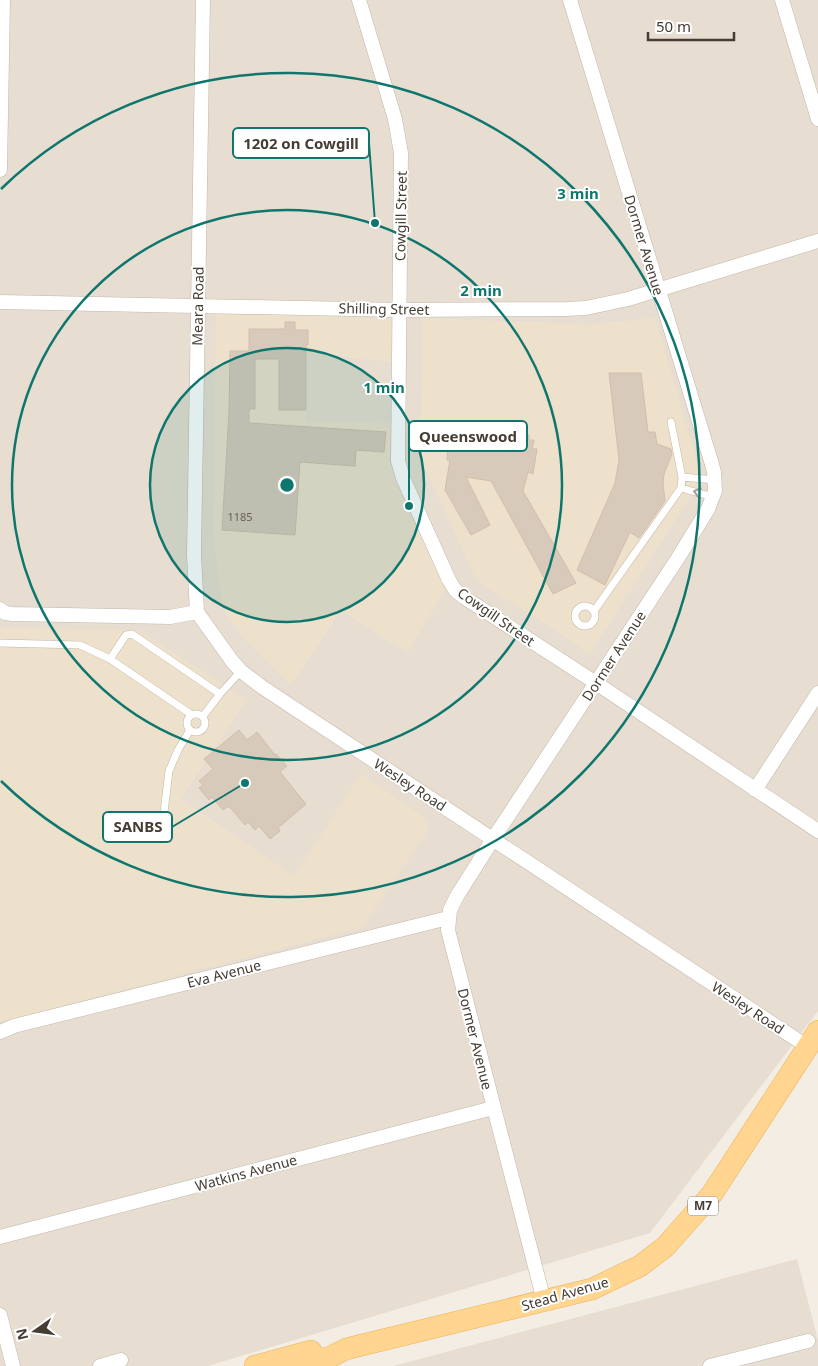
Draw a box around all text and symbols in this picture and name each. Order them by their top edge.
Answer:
scale bar [648,10,734,42]
text: 50 m [656,16,691,36]
callout: 1202 on Cowgill [233,128,369,158]
text: 1202 on Cowgill [243,133,359,153]
street label: Cowgill Street [390,171,411,261]
text: 3 min [557,183,599,203]
street label: Dormer Avenue [620,192,669,297]
street label: Meara Road [187,266,208,346]
text: 2 min [460,280,502,300]
street label: Shilling Street [338,298,430,319]
text: 1 min [363,377,405,397]
callout: Queenswood [409,421,527,451]
text: Queenswood [419,426,517,446]
centre of rings [278,476,296,494]
one-way arrow [694,488,702,498]
house number: 1185 [227,509,253,524]
street label: Cowgill Street [454,583,539,650]
street label: Dormer Avenue [577,607,650,705]
street label: Wesley Road [370,754,450,815]
callout: SANBS [103,812,172,842]
text: SANBS [113,816,163,836]
street label: Eva Avenue [185,955,263,992]
street label: Wesley Road [708,977,788,1038]
street label: Dormer Avenue [454,986,497,1092]
street label: Watkins Avenue [193,1150,299,1195]
road number: M7 [688,1196,718,1216]
street label: Stead Avenue [519,1272,611,1315]
north arrow [10,1306,60,1356]
text: N [11,1326,32,1342]

